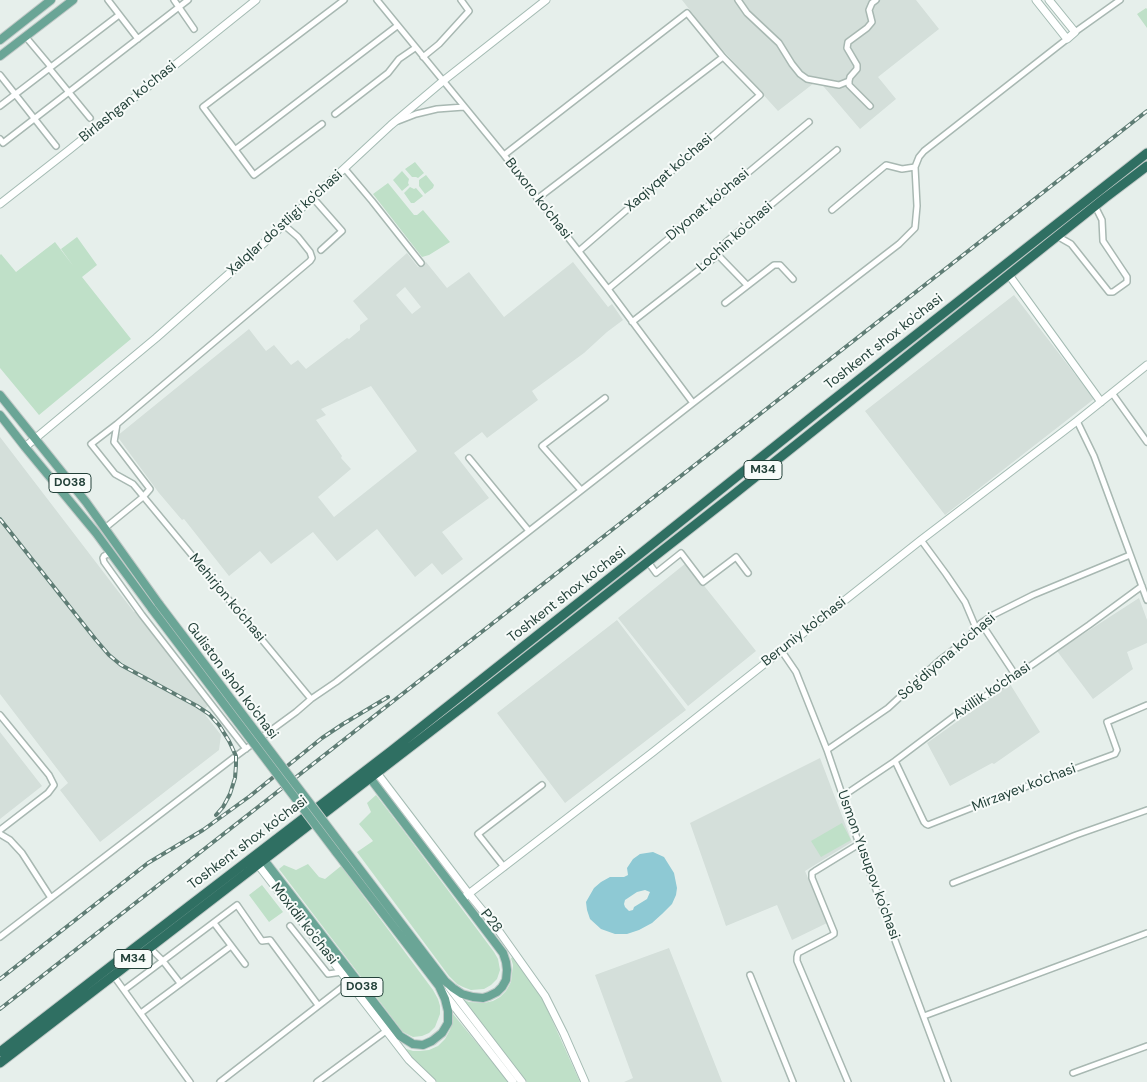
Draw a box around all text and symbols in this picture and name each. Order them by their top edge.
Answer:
street label: Birlashgan ko'chasi [76,58,180,146]
street label: Xaqiyqat ko'chasi [622,130,716,216]
street label: Buxoro ko'chasi [501,155,575,243]
street label: Diyonat ko'chasi [663,165,753,245]
street label: Xalqlar do'stligi ko'chasi [224,167,346,279]
street label: Lochin ko'chasi [694,198,776,276]
street label: Toshkent shox ko'chasi [822,291,946,393]
road number: M34 [744,460,782,480]
road number: D038 [49,473,91,492]
street label: Toshkent shox ko'chasi [505,544,629,646]
street label: Mehirjon ko'chasi [185,551,269,645]
street label: Beruniy ko'chasi [758,594,850,670]
street label: So'g'diyona ko'chasi [895,610,999,704]
street label: Guliston shoh ko'chasi [182,619,282,743]
street label: Axillik ko'chasi [950,659,1034,723]
street label: Mirzayev ko'chasi [970,760,1078,816]
street label: Usmon Yusupov ko'chasi [833,788,903,942]
street label: Toshkent shox ko'chasi [185,793,311,893]
street label: Moxidil ko'chasi [267,880,341,968]
street label: Р28 [476,906,506,936]
road number: M34 [114,950,152,969]
road number: D038 [341,978,383,996]

